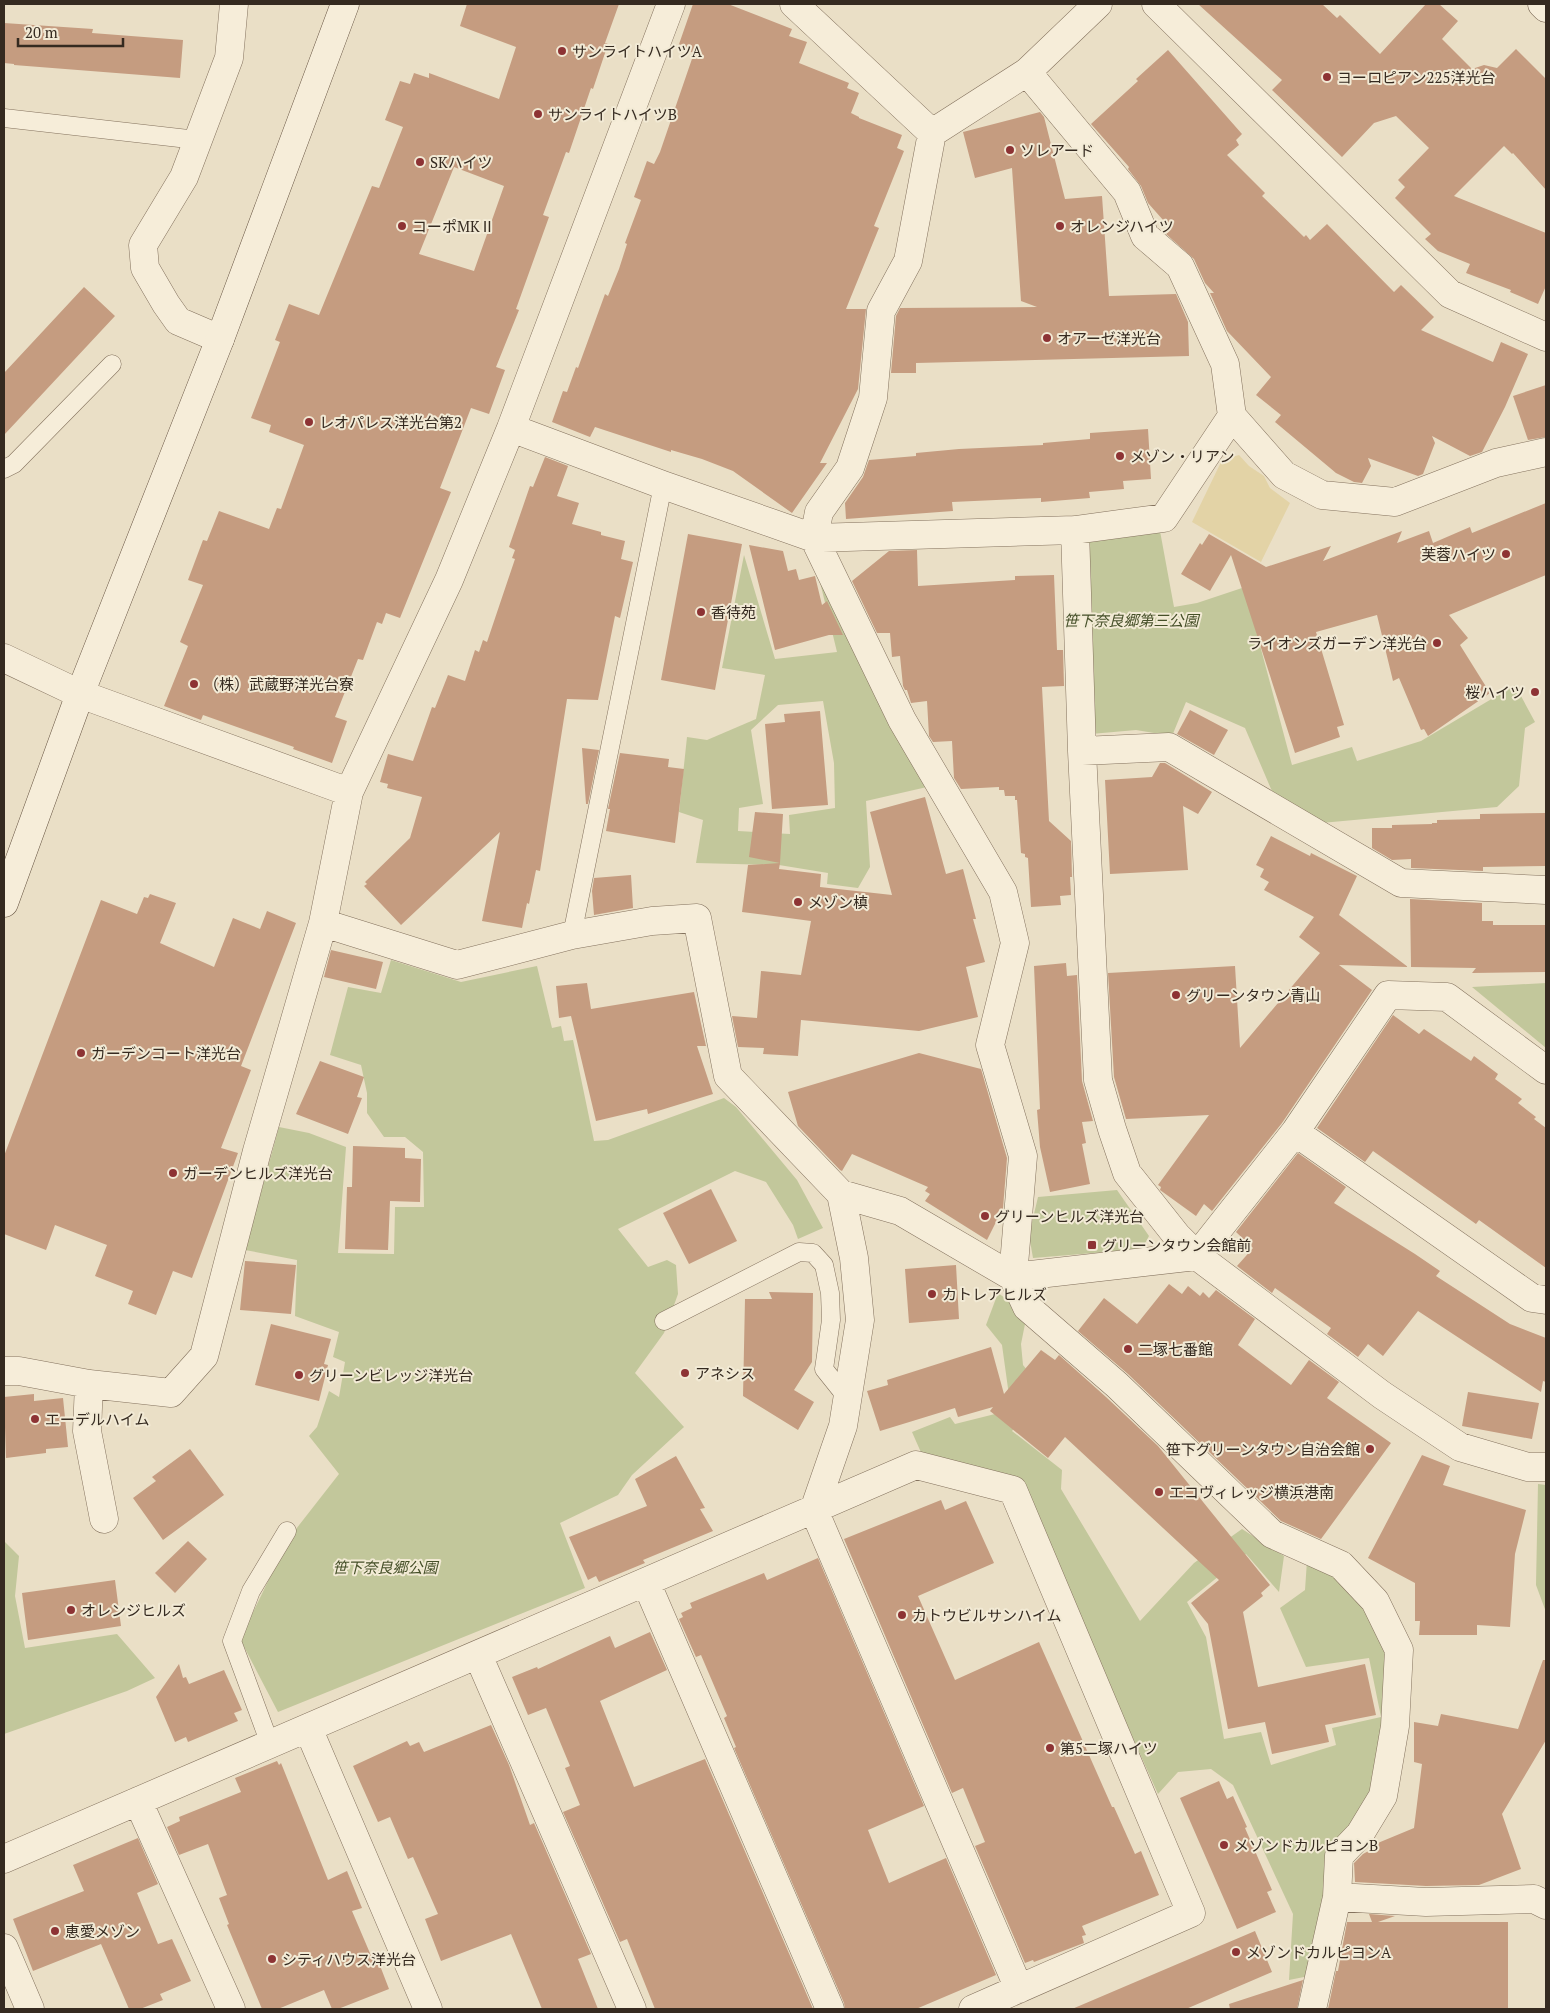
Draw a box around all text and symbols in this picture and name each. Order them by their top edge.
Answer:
scale bar [18,15,122,47]
text: 20 m [25,22,58,42]
place label: サンライトハイツA [572,41,703,61]
marker: サンライトハイツA [556,45,568,57]
place label: ヨーロピアン225洋光台 [1337,67,1495,87]
marker: ヨーロピアン225洋光台 [1321,71,1333,83]
place label: サンライトハイツB [548,104,677,124]
marker: サンライトハイツB [532,108,544,120]
place label: ソレアード [1020,140,1094,160]
marker: ソレアード [1004,144,1016,156]
place label: SKハイツ [430,152,492,172]
marker: SKハイツ [414,156,426,168]
place label: コーポMKⅡ [412,216,495,236]
place label: オレンジハイツ [1070,216,1174,236]
marker: コーポMKⅡ [396,220,408,232]
marker: オレンジハイツ [1054,220,1066,232]
place label: オアーゼ洋光台 [1057,328,1161,348]
marker: オアーゼ洋光台 [1041,332,1053,344]
place label: レオパレス洋光台第2 [319,412,462,432]
marker: レオパレス洋光台第2 [303,416,315,428]
place label: メゾン・リアン [1130,446,1234,466]
marker: メゾン・リアン [1114,450,1126,462]
place label: 芙蓉ハイツ [1421,544,1496,564]
marker: 芙蓉ハイツ [1500,548,1512,560]
place label: 香待苑 [711,602,756,622]
marker: 香待苑 [695,606,707,618]
park label: 笹下奈良郷第三公園 [1063,610,1200,630]
place label: ライオンズガーデン洋光台 [1247,633,1427,653]
marker: ライオンズガーデン洋光台 [1431,637,1443,649]
place label: （株）武蔵野洋光台寮 [204,674,354,694]
marker: （株）武蔵野洋光台寮 [188,678,200,690]
place label: 桜ハイツ [1465,682,1525,702]
marker: 桜ハイツ [1529,686,1541,698]
place label: メゾン槙 [808,892,868,912]
marker: メゾン槙 [792,896,804,908]
place label: グリーンタウン青山 [1186,985,1320,1005]
marker: グリーンタウン青山 [1170,989,1182,1001]
place label: ガーデンコート洋光台 [91,1043,241,1063]
marker: ガーデンコート洋光台 [75,1047,87,1059]
place label: ガーデンヒルズ洋光台 [183,1163,333,1183]
marker: ガーデンヒルズ洋光台 [167,1167,179,1179]
place label: グリーンヒルズ洋光台 [995,1206,1144,1226]
marker: グリーンヒルズ洋光台 [979,1210,991,1222]
place label: グリーンタウン会館前 [1102,1235,1251,1255]
marker: グリーンタウン会館前 [1086,1239,1098,1251]
place label: カトレアヒルズ [942,1284,1047,1304]
marker: カトレアヒルズ [926,1288,938,1300]
place label: 二塚七番館 [1138,1339,1213,1359]
marker: 二塚七番館 [1122,1343,1134,1355]
place label: アネシス [695,1363,755,1383]
place label: グリーンビレッジ洋光台 [309,1365,473,1385]
marker: アネシス [679,1367,691,1379]
marker: グリーンビレッジ洋光台 [293,1369,305,1381]
place label: エーデルハイム [45,1409,149,1429]
marker: エーデルハイム [29,1413,41,1425]
place label: 笹下グリーンタウン自治会館 [1166,1439,1360,1459]
marker: 笹下グリーンタウン自治会館 [1364,1443,1376,1455]
place label: エコヴィレッジ横浜港南 [1169,1482,1334,1502]
marker: エコヴィレッジ横浜港南 [1153,1486,1165,1498]
park label: 笹下奈良郷公園 [332,1557,439,1577]
place label: オレンジヒルズ [81,1600,186,1620]
marker: オレンジヒルズ [65,1604,77,1616]
place label: カトウビルサンハイム [912,1605,1061,1625]
marker: カトウビルサンハイム [896,1609,908,1621]
place label: 第5二塚ハイツ [1060,1738,1158,1758]
marker: 第5二塚ハイツ [1044,1742,1056,1754]
place label: メゾンドカルピヨンB [1234,1835,1378,1855]
marker: メゾンドカルピヨンB [1218,1839,1230,1851]
place label: 恵愛メゾン [65,1921,140,1941]
marker: 恵愛メゾン [49,1925,61,1937]
place label: メゾンドカルピヨンA [1246,1942,1392,1962]
marker: メゾンドカルピヨンA [1230,1946,1242,1958]
place label: シティハウス洋光台 [282,1949,416,1969]
marker: シティハウス洋光台 [266,1953,278,1965]

